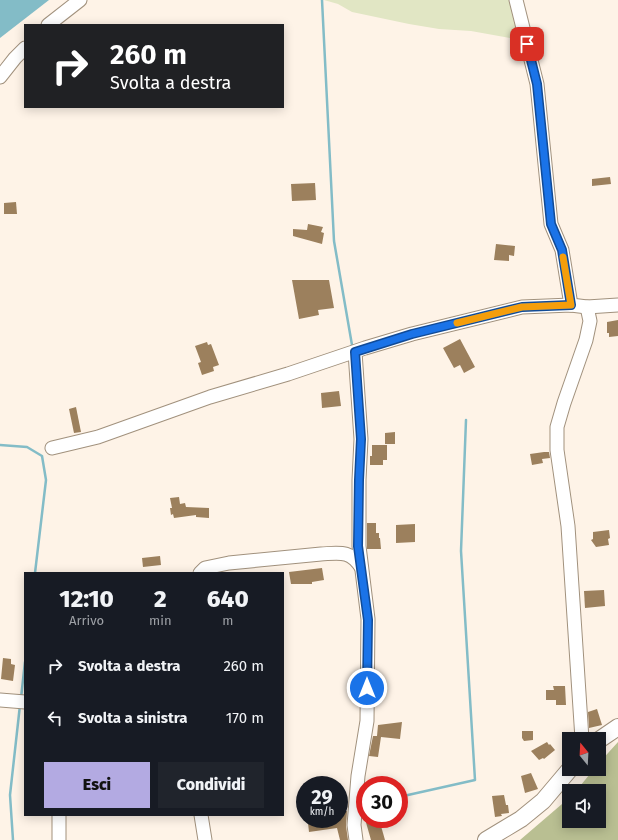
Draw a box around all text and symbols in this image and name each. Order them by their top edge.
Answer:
pin [510,27,544,61]
icon: arrive [516,33,538,55]
text: 260 m [110,38,187,71]
icon: right [44,40,96,92]
text: Svolta a destra [110,72,231,94]
text: 12:10 [59,585,114,613]
text: 2 [154,585,167,613]
text: 640 [207,585,249,613]
text: Arrivo [69,613,104,628]
text: min [149,613,172,628]
text: m [222,613,233,628]
icon: right [44,655,66,677]
text: Svolta a destra [78,657,180,675]
text: 260 m [223,657,264,675]
position arrow [346,667,388,709]
icon: left [44,707,66,729]
text: Svolta a sinistra [78,709,188,727]
text: 170 m [226,709,264,727]
north arrow [562,732,606,776]
map controls [562,732,606,828]
button: Esci [44,762,150,808]
button: Condividi [158,762,264,808]
speed limit sign: 30 [356,776,408,828]
button: sound [562,784,606,828]
text: 29 [311,785,333,809]
text: km/h [310,806,334,818]

